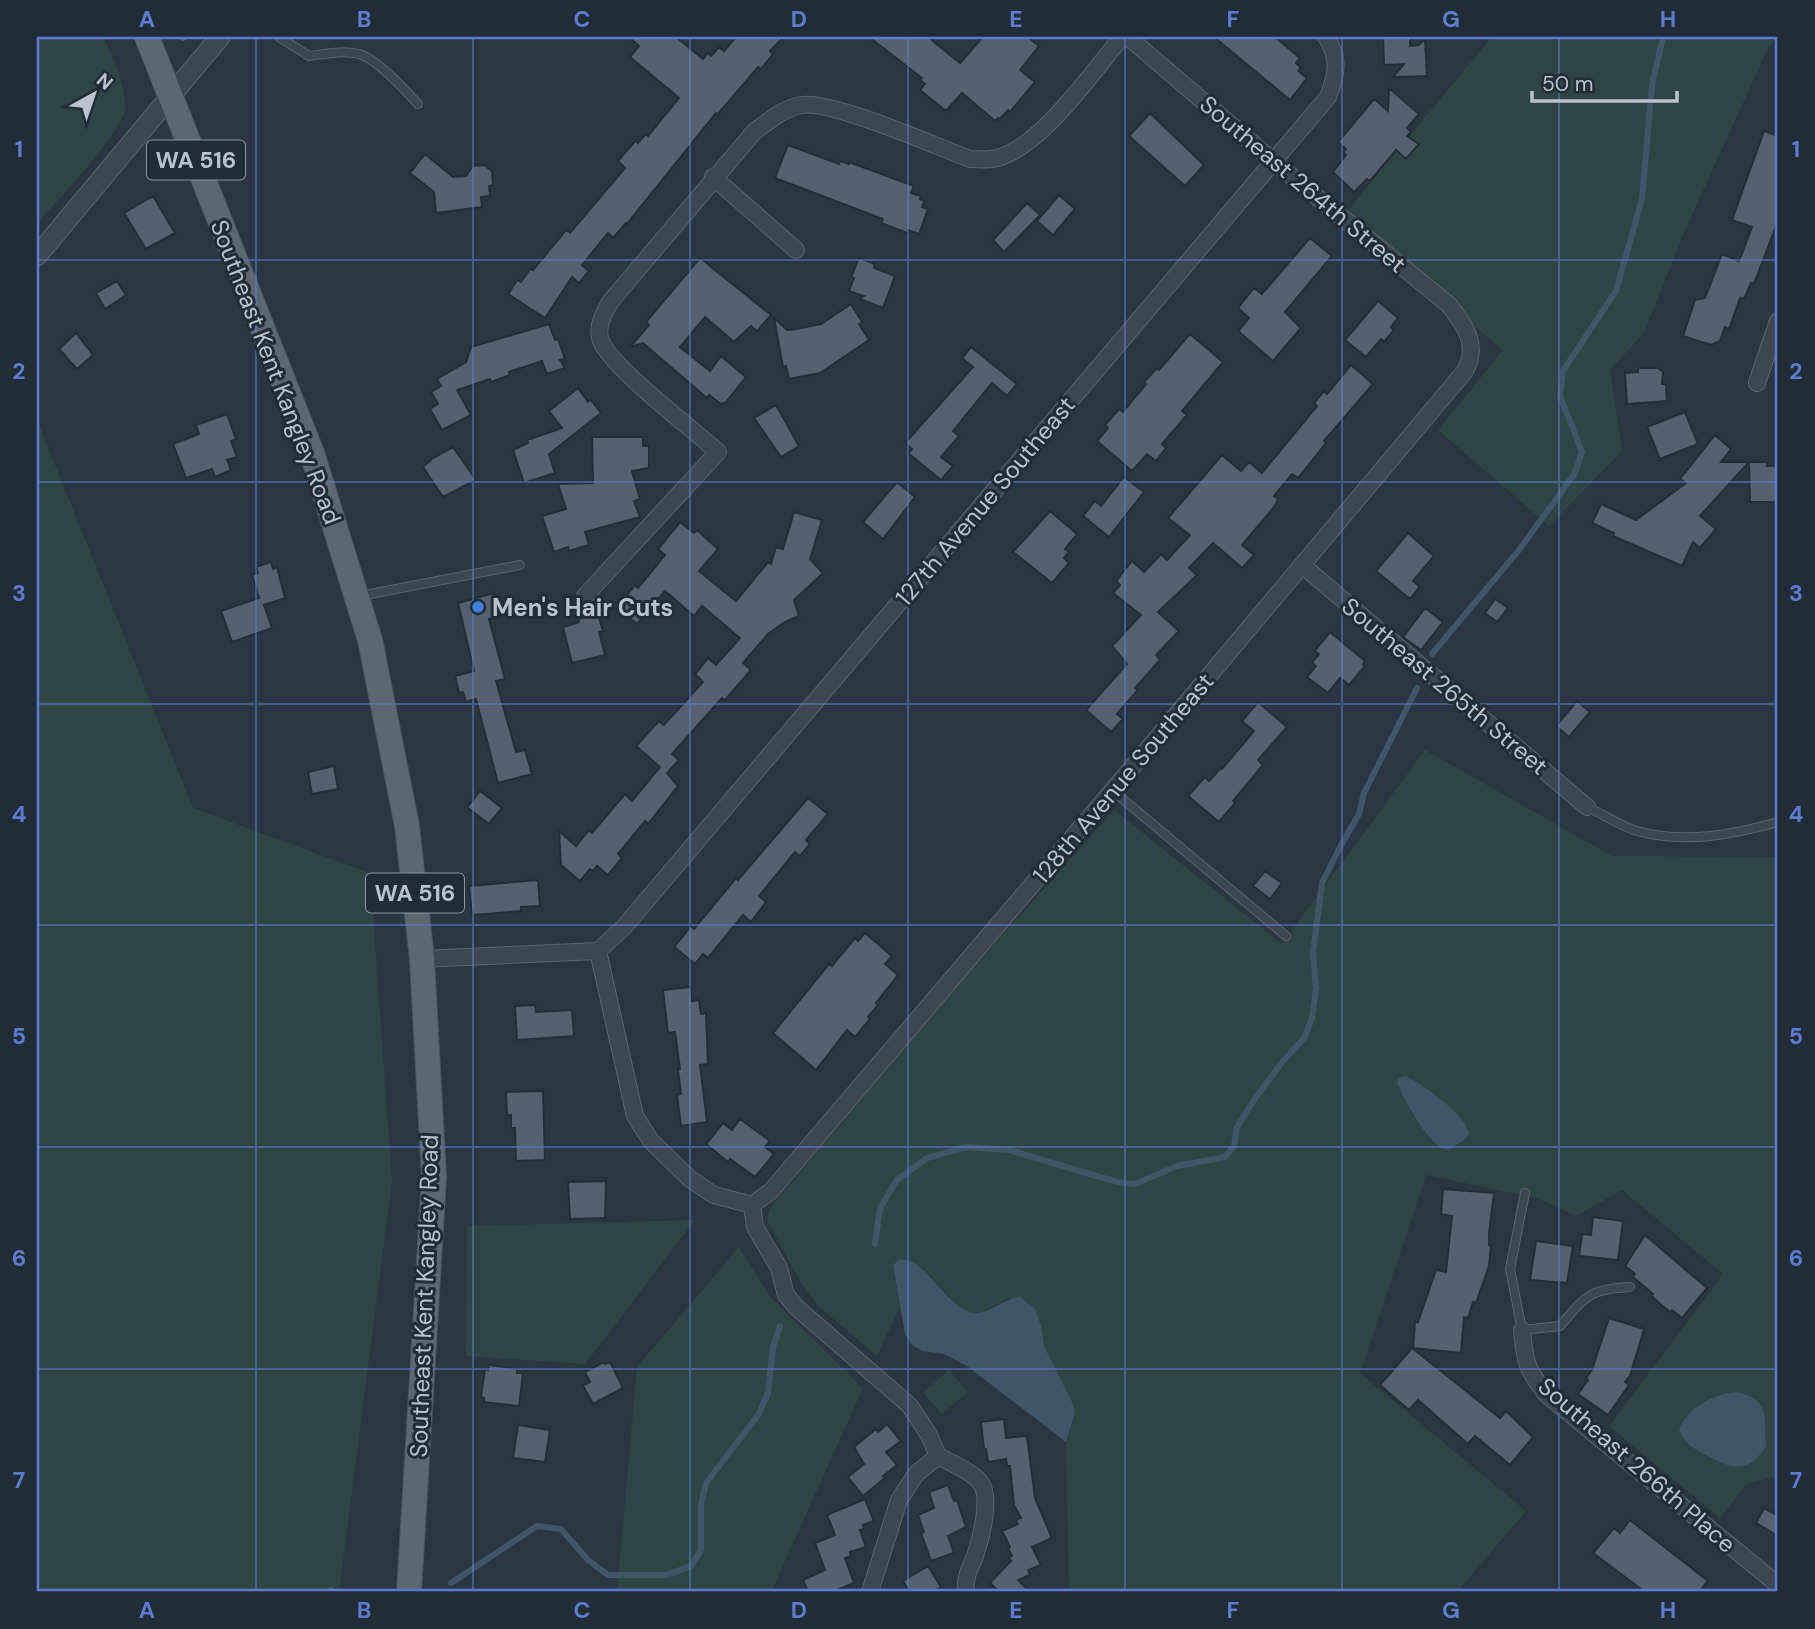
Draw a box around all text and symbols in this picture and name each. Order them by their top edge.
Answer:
text: A [139,4,155,34]
text: B [357,4,371,34]
text: C [574,4,590,34]
text: D [791,4,807,34]
text: E [1009,4,1023,34]
text: F [1227,4,1240,34]
text: G [1442,4,1460,34]
text: H [1660,4,1676,34]
north arrow [60,60,130,130]
scale bar [1532,60,1677,104]
text: N [91,67,118,95]
text: 50 m [1542,70,1593,98]
street label: Southeast 264th Street [1193,89,1413,279]
text: 1 [15,134,23,164]
text: 1 [1792,134,1800,164]
road number: WA 516 [147,140,245,180]
street label: Southeast Kent Kangley Road [204,216,348,528]
text: 2 [12,356,26,386]
text: 2 [1789,356,1803,386]
street label: 127th Avenue Southeast [888,390,1082,612]
text: 3 [12,578,26,608]
text: 3 [1789,578,1803,608]
street label: Southeast 265th Street [1336,591,1554,781]
place label: Men's Hair Cuts [492,592,673,623]
marker: Men's Hair Cuts [470,599,486,615]
street label: 128th Avenue Southeast [1026,666,1220,890]
text: 4 [12,799,27,829]
text: 4 [1789,799,1804,829]
road number: WA 516 [366,874,464,912]
text: 5 [12,1021,26,1051]
text: 5 [1789,1021,1803,1051]
street label: Southeast Kent Kangley Road [403,1134,445,1458]
text: 6 [12,1243,26,1273]
text: 6 [1789,1243,1803,1273]
street label: Southeast 266th Place [1532,1371,1742,1559]
text: 7 [13,1465,25,1495]
text: 7 [1790,1465,1802,1495]
text: A [139,1595,155,1625]
text: B [357,1595,371,1625]
text: C [574,1595,590,1625]
text: D [791,1595,807,1625]
text: E [1009,1595,1023,1625]
text: F [1227,1595,1240,1625]
text: G [1442,1595,1460,1625]
text: H [1660,1595,1676,1625]

